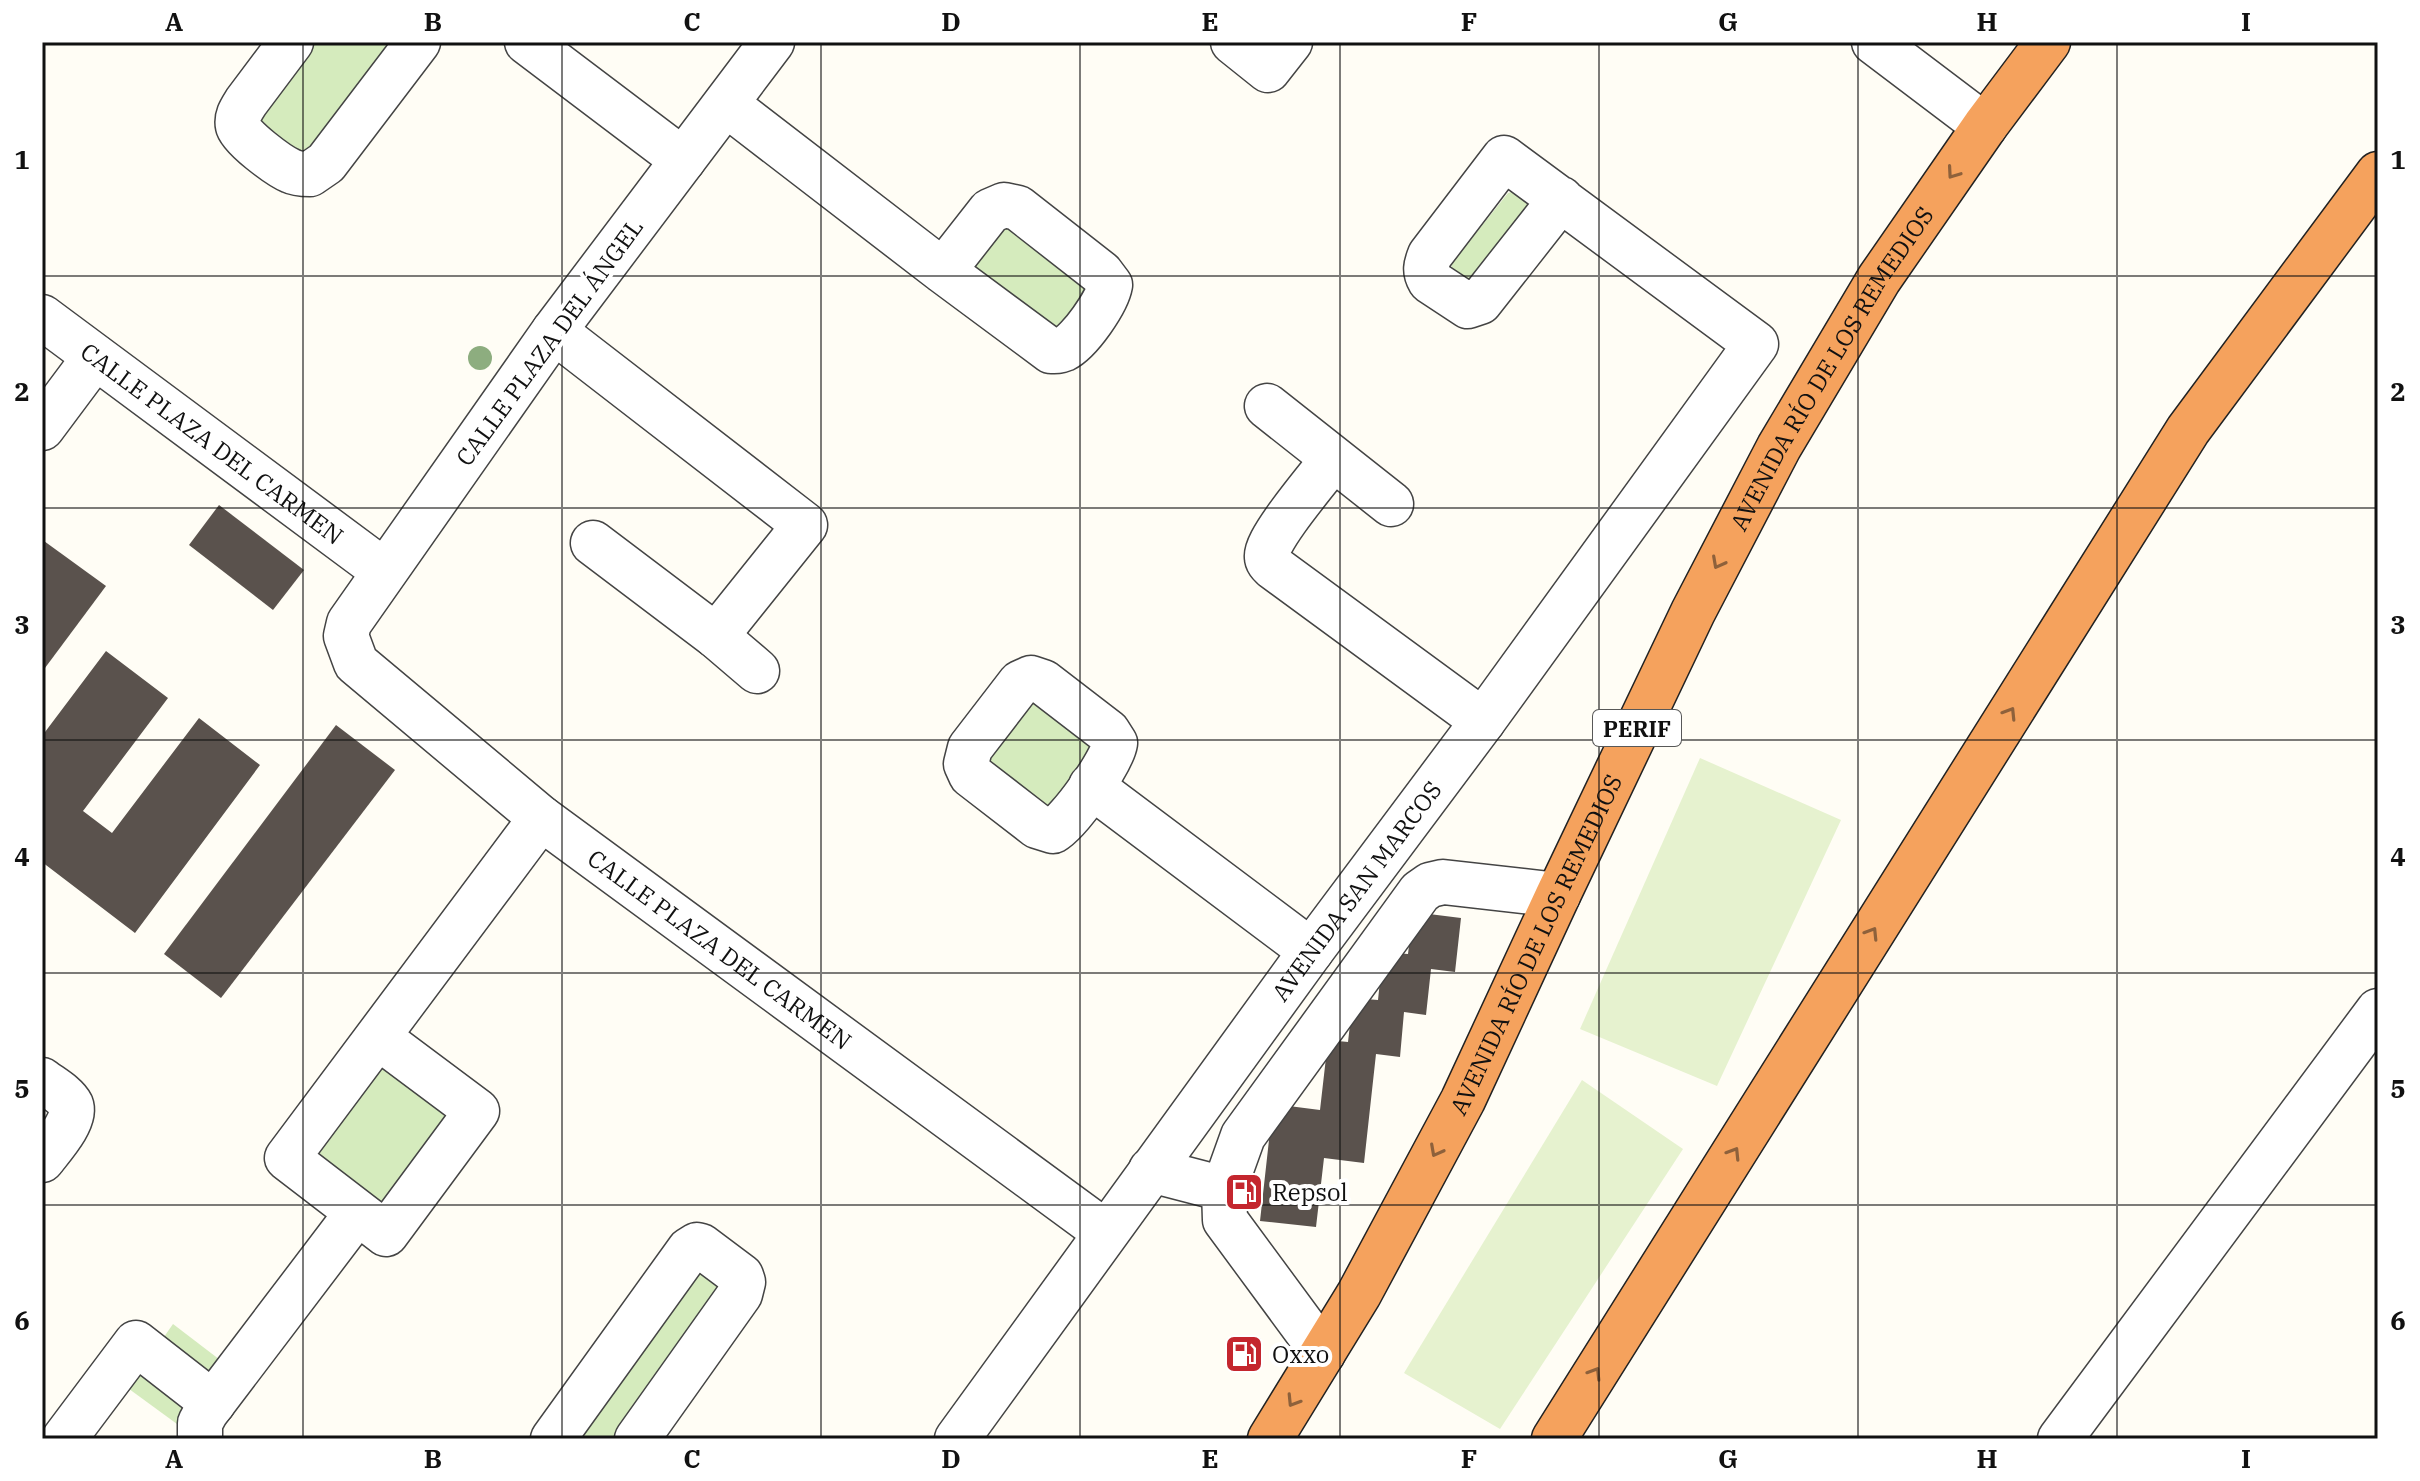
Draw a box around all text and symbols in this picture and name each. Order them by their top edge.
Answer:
text: A [165,4,183,38]
text: B [424,4,442,38]
text: C [683,4,701,38]
text: D [941,4,961,38]
text: E [1201,4,1219,38]
text: F [1461,4,1477,38]
text: G [1718,4,1738,38]
text: H [1976,4,1998,38]
text: I [2241,4,2251,38]
text: 1 [14,142,30,176]
text: 1 [2390,142,2406,176]
one-way arrow [1948,164,1963,178]
street label: AVENIDA RÍO DE LOS REMEDIOS [1722,200,1940,536]
street label: CALLE PLAZA DEL ÁNGEL [448,212,650,472]
street label: CALLE PLAZA DEL CARMEN [74,335,350,552]
text: 2 [14,374,30,408]
text: 2 [2390,374,2406,408]
one-way arrow [1713,555,1728,570]
text: 3 [14,607,30,641]
text: 3 [2390,607,2406,641]
one-way arrow [2001,707,2016,721]
road number: PERIF [1593,710,1681,746]
street label: AVENIDA RÍO DE LOS REMEDIOS [1442,769,1629,1120]
street label: AVENIDA SAN MARCOS [1264,775,1449,1007]
text: 4 [14,839,30,873]
text: 4 [2390,839,2406,873]
street label: CALLE PLAZA DEL CARMEN [581,842,858,1057]
one-way arrow [1863,927,1878,942]
text: 5 [14,1071,30,1105]
text: 5 [2390,1071,2406,1105]
one-way arrow [1430,1142,1446,1156]
one-way arrow [1724,1147,1739,1162]
fuel station icon: Repsol [1223,1171,1265,1213]
place label: Repsol [1272,1176,1348,1208]
text: 6 [14,1303,30,1337]
text: 6 [2390,1303,2406,1337]
fuel station icon: Oxxo [1223,1333,1265,1375]
place label: Oxxo [1272,1338,1329,1370]
one-way arrow [1586,1367,1601,1382]
one-way arrow [1288,1392,1303,1407]
text: A [165,1441,183,1475]
text: B [424,1441,442,1475]
text: C [683,1441,701,1475]
text: D [941,1441,961,1475]
text: E [1201,1441,1219,1475]
text: F [1461,1441,1477,1475]
text: G [1718,1441,1738,1475]
text: H [1976,1441,1998,1475]
text: I [2241,1441,2251,1475]

